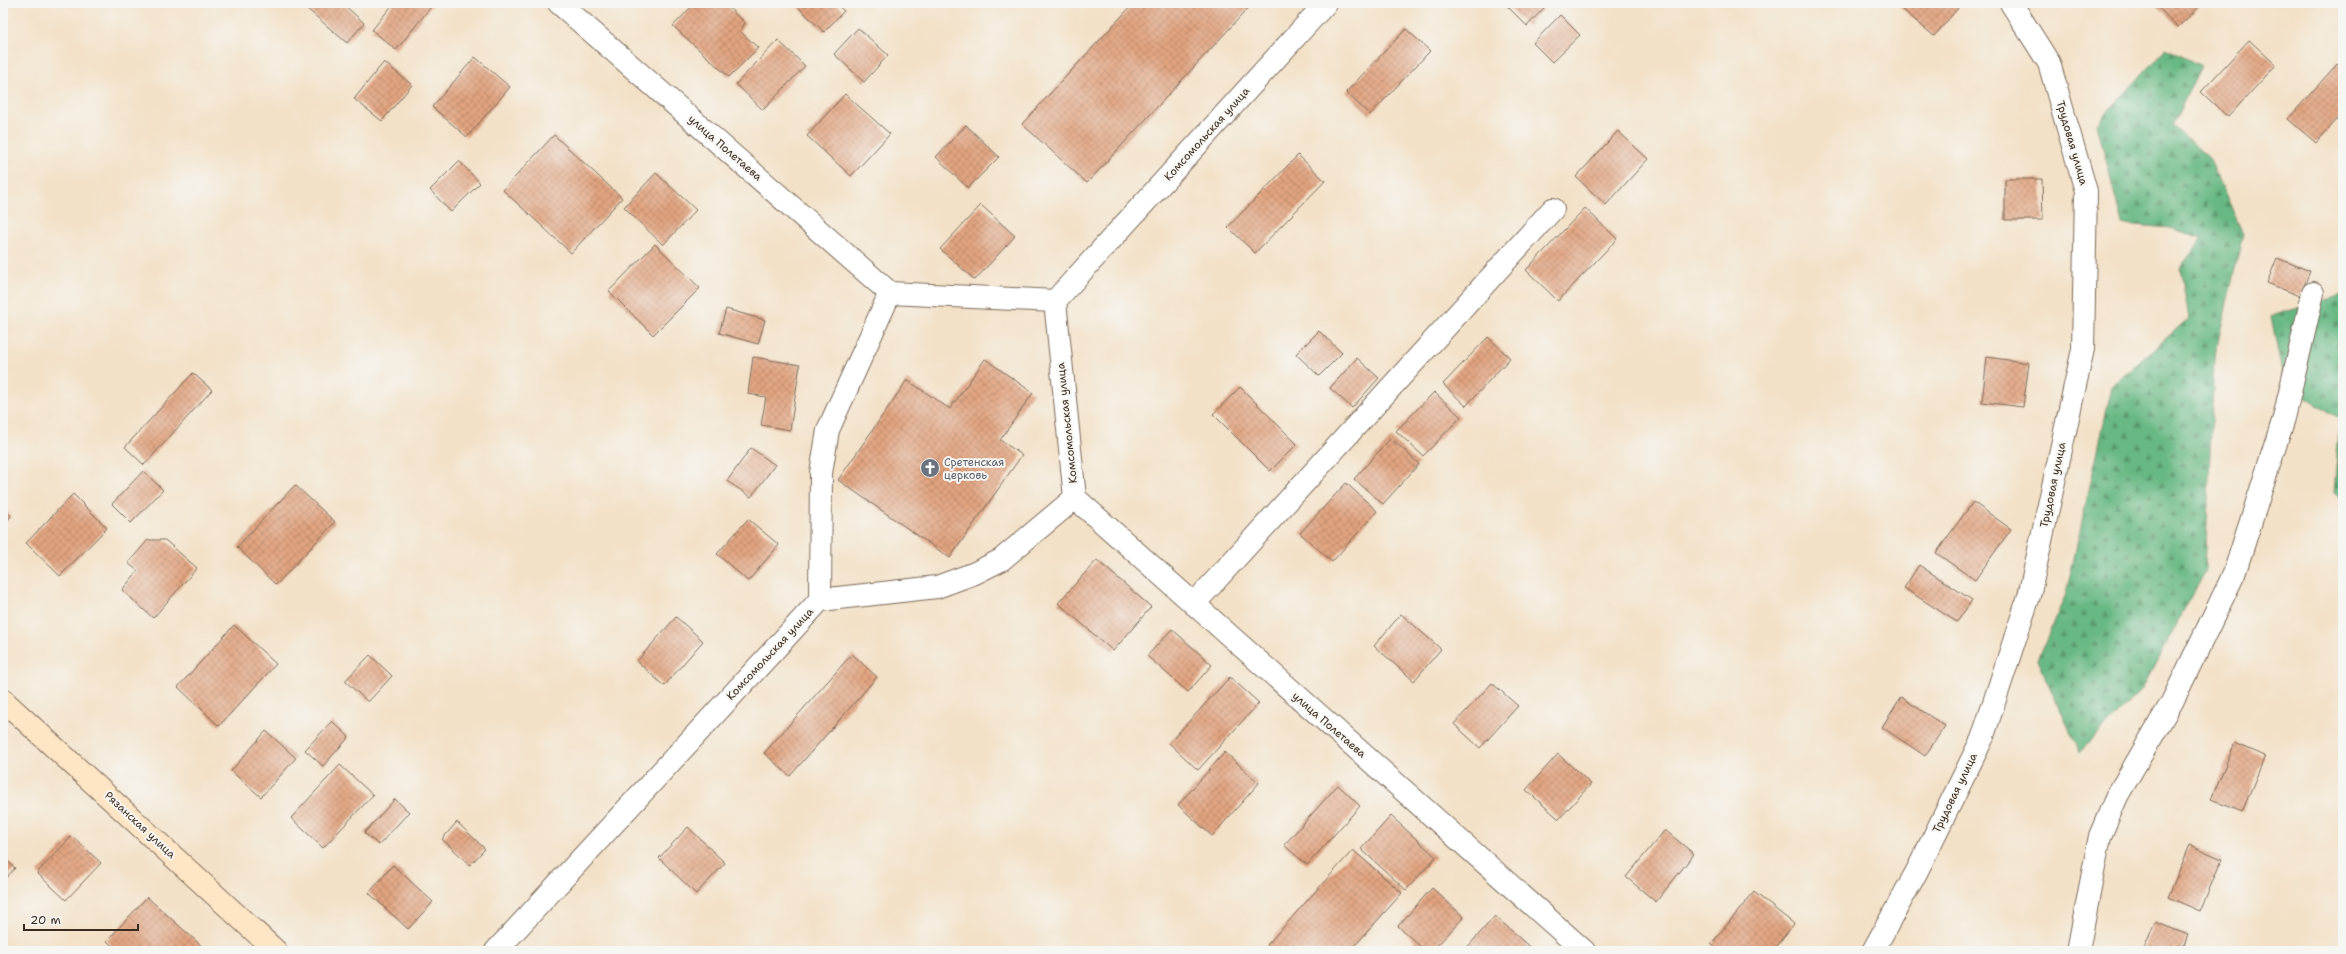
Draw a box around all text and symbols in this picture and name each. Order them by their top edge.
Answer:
street label: Комсомольская улица [1161,84,1253,184]
street label: Трудовая улица [2053,99,2091,187]
street label: улица Полетаева [685,112,765,184]
street label: Комсомольская улица [1053,362,1081,484]
street label: Трудовая улица [2037,441,2069,529]
place label: Сретенская церковь [944,455,1004,483]
church icon: Сретенская церковь [919,457,941,479]
street label: Комсомольская улица [723,604,817,703]
street label: улица Полетаева [1289,689,1369,761]
street label: Трудовая улица [1929,750,1981,835]
street label: Рязанская улица [101,788,179,862]
scale bar [24,906,138,932]
text: 20 m [30,912,61,928]

